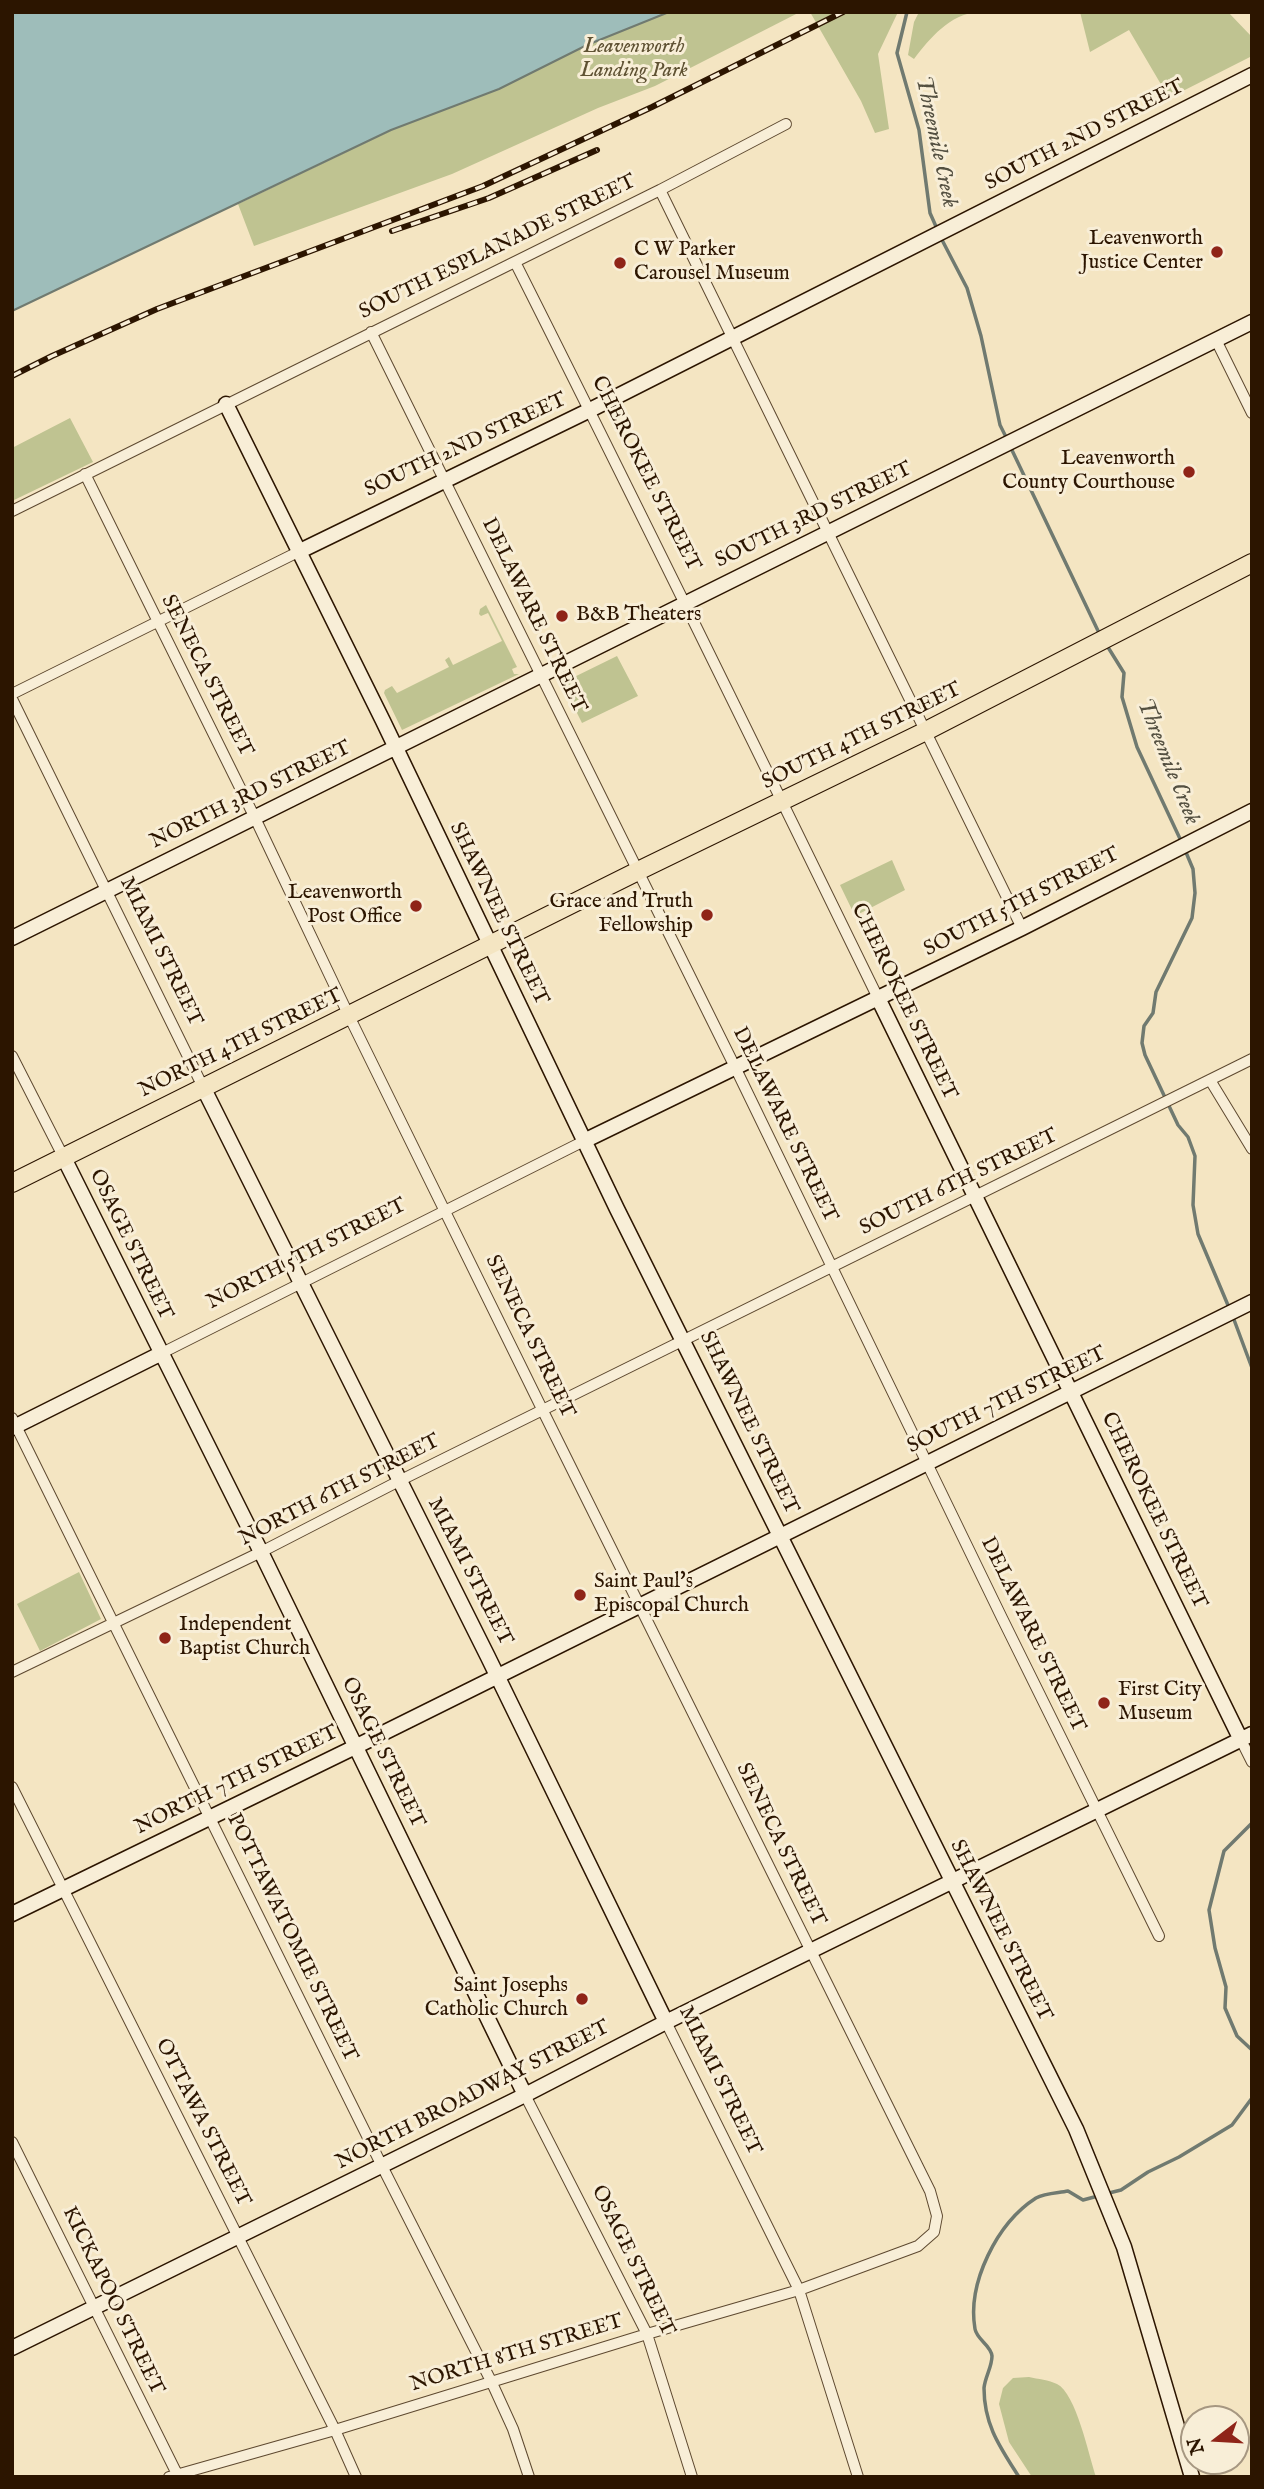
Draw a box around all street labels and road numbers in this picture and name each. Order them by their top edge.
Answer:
street label: SOUTH 2ND STREET [981,75,1189,197]
street label: SOUTH ESPLANADE STREET [356,170,640,326]
street label: CHEROKEE STREET [585,372,705,576]
street label: SOUTH 2ND STREET [361,388,571,504]
street label: SOUTH 3RD STREET [712,457,916,575]
street label: DELAWARE STREET [475,514,591,718]
street label: SENECA STREET [154,591,258,761]
street label: SOUTH 4TH STREET [758,678,966,796]
street label: NORTH 3RD STREET [147,736,355,856]
street label: SHAWNEE STREET [443,818,553,1010]
street label: SOUTH 5TH STREET [920,843,1124,963]
street label: MIAMI STREET [113,873,207,1031]
street label: CHEROKEE STREET [844,900,962,1104]
street label: NORTH 4TH STREET [135,984,347,1104]
street label: DELAWARE STREET [726,1023,842,1227]
street label: SOUTH 6TH STREET [856,1124,1062,1242]
street label: OSAGE STREET [83,1166,177,1324]
street label: NORTH 5TH STREET [203,1194,411,1316]
street label: SENECA STREET [479,1251,579,1423]
street label: SHAWNEE STREET [693,1327,803,1519]
street label: SOUTH 7TH STREET [904,1342,1110,1460]
street label: CHEROKEE STREET [1094,1409,1212,1613]
street label: NORTH 6TH STREET [236,1429,444,1553]
street label: MIAMI STREET [421,1494,517,1650]
street label: DELAWARE STREET [974,1533,1090,1737]
street label: OSAGE STREET [335,1674,429,1832]
street label: NORTH 7TH STREET [131,1721,343,1841]
street label: SENECA STREET [730,1759,830,1931]
street label: POTTAWATOMIE STREET [220,1810,362,2066]
street label: SHAWNEE STREET [943,1836,1057,2026]
street label: MIAMI STREET [672,2002,766,2160]
street label: NORTH BROADWAY STREET [332,2016,614,2176]
street label: OTTAWA STREET [149,2035,255,2211]
street label: OSAGE STREET [585,2182,679,2340]
street label: KICKAPOO STREET [55,2203,169,2399]
street label: NORTH 8TH STREET [408,2310,626,2398]

